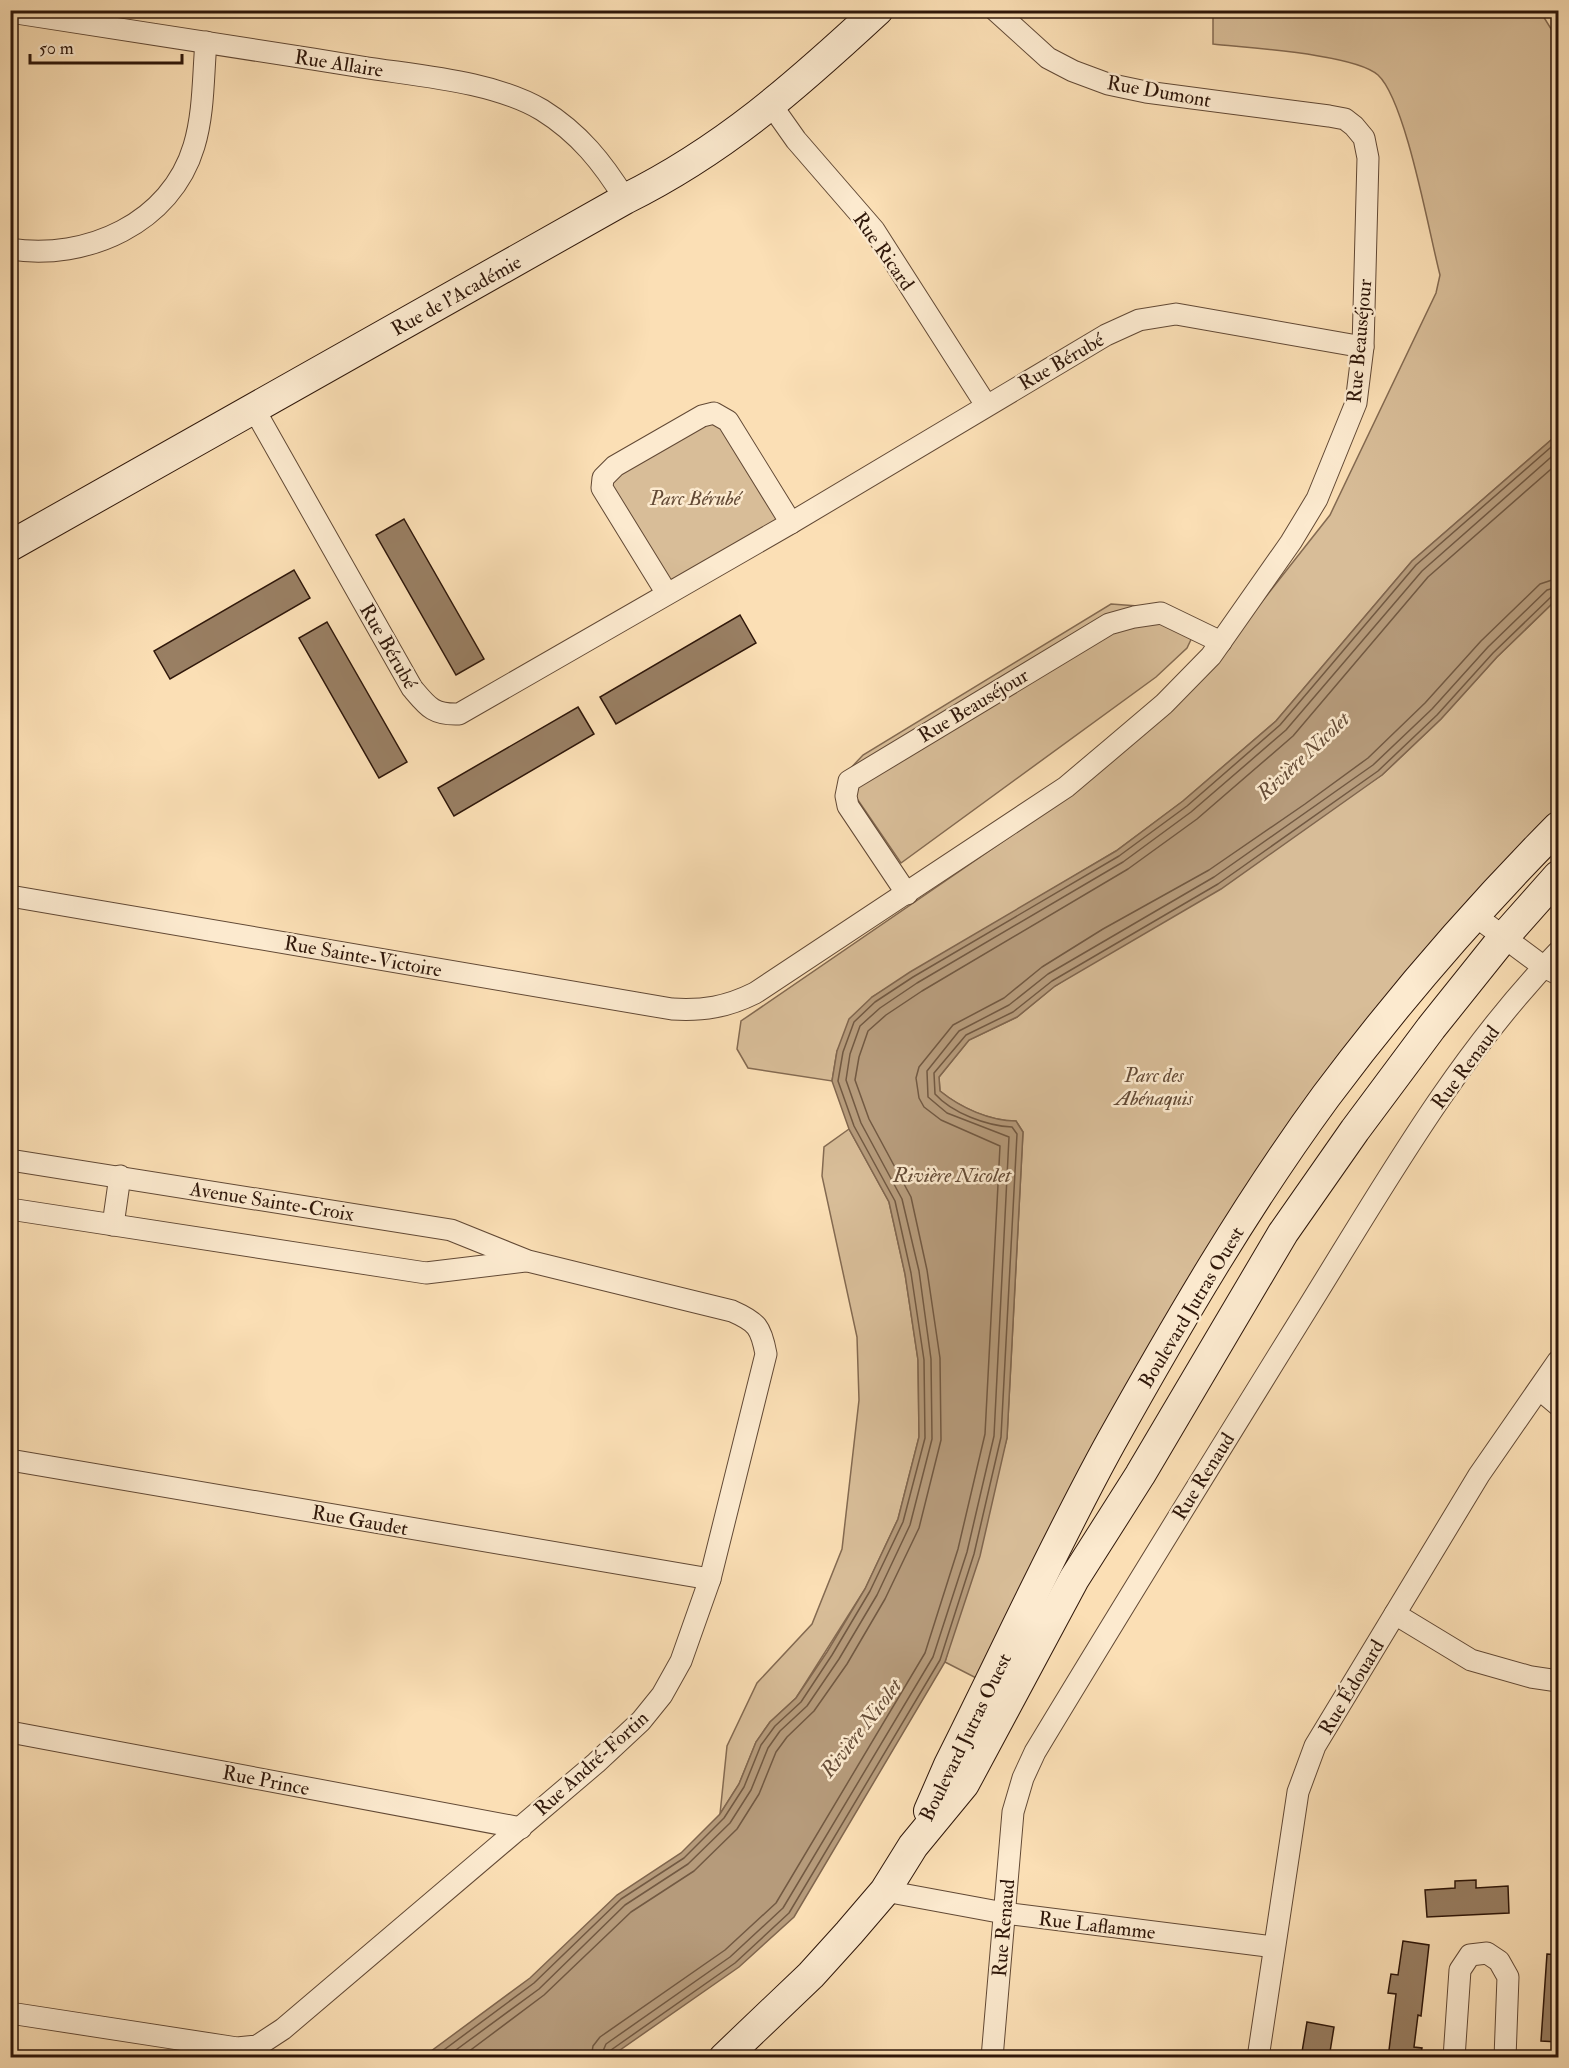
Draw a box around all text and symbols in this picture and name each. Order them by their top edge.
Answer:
scale bar [30,27,182,65]
text: 50 m [39,37,74,60]
street label: Rue Allaire [293,44,385,83]
street label: Rue Dumont [1105,70,1213,113]
street label: Rue Ricard [848,207,920,295]
street label: Rue de l'Académie [387,249,526,342]
street label: Rue Beauséjour [1342,277,1377,404]
street label: Rue Bérubé [1014,327,1109,396]
park label: Parc Bérubé [649,486,744,511]
street label: Rue Bérubé [354,599,423,694]
street label: Rue Beauséjour [914,662,1033,748]
water label: Rivière Nicolet [1250,706,1356,807]
street label: Rue Sainte-Victoire [282,930,444,983]
street label: Rue Renaud [1426,1020,1505,1114]
park label: Parc des Abénaquis [1113,1063,1194,1111]
water label: Rivière Nicolet [892,1162,1012,1189]
street label: Avenue Sainte-Croix [187,1176,356,1227]
street label: Boulevard Jutras Ouest [1133,1221,1250,1393]
street label: Rue Renaud [1167,1428,1240,1525]
street label: Rue Gaudet [310,1500,410,1541]
street label: Rue Édouard [1312,1634,1390,1739]
street label: Boulevard Jutras Ouest [914,1649,1017,1825]
water label: Rivière Nicolet [814,1673,909,1784]
street label: Rue André-Fortin [529,1705,654,1821]
street label: Rue Prince [220,1760,311,1801]
street label: Rue Renaud [987,1878,1020,1978]
street label: Rue Laflamme [1037,1906,1157,1945]

